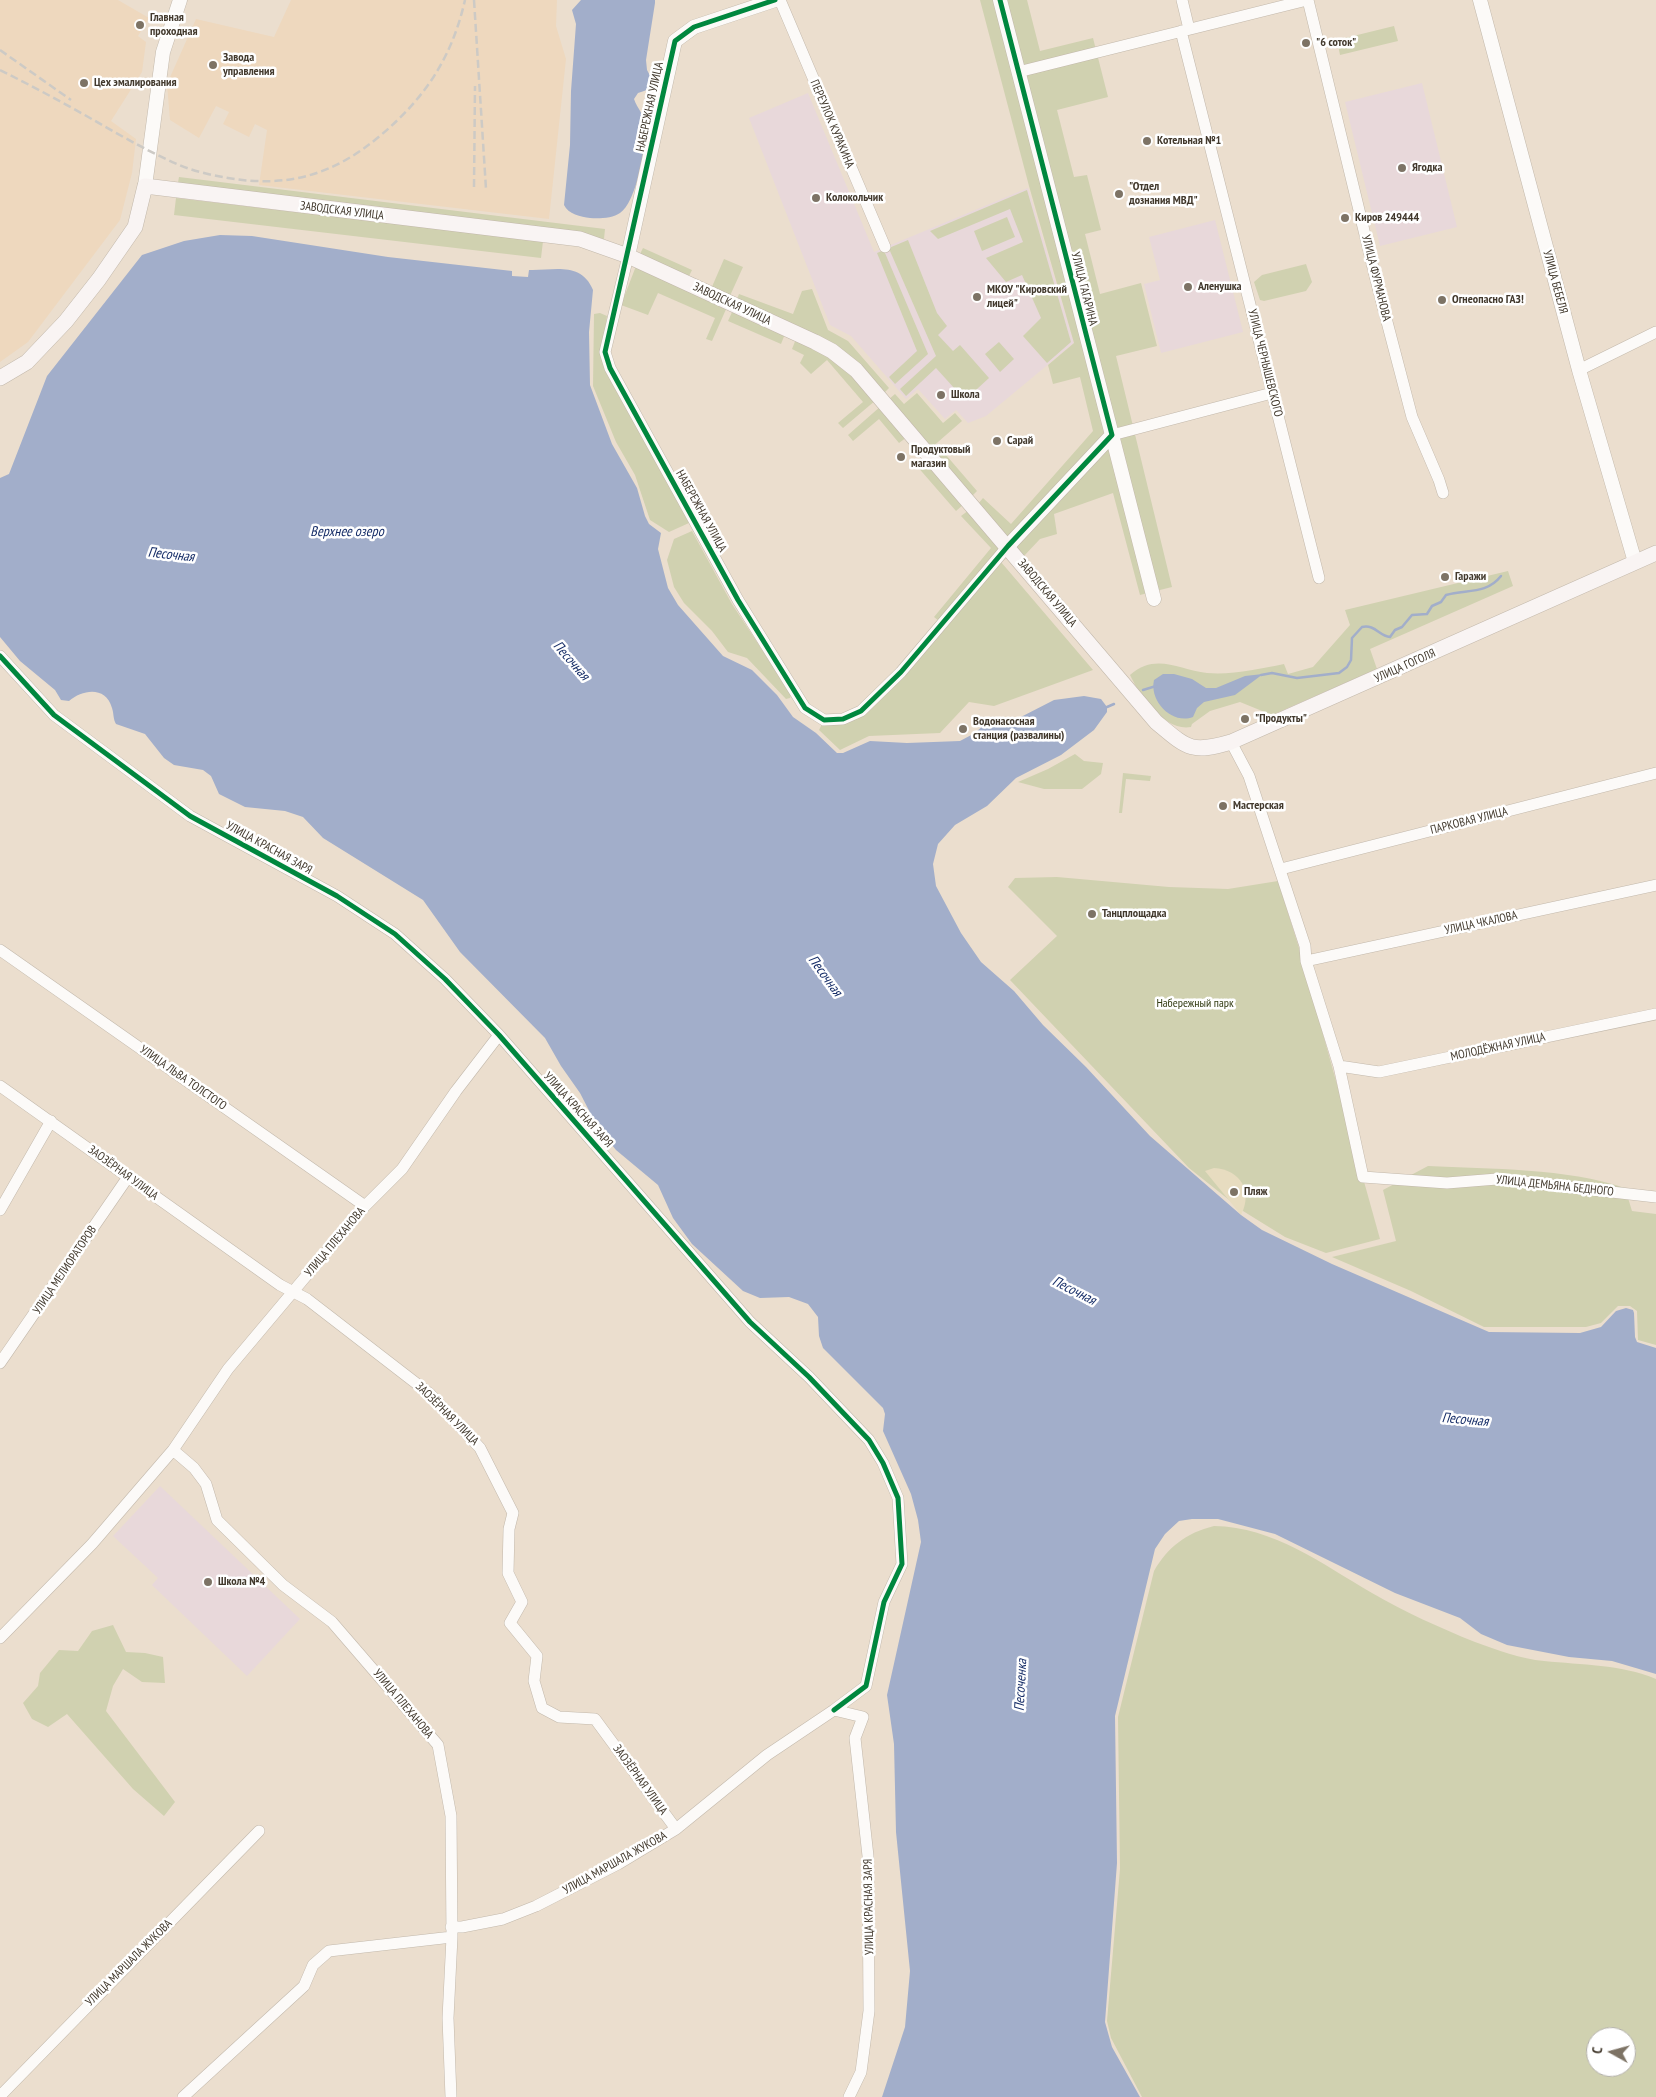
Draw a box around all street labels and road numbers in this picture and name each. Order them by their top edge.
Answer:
street label: НАБЕРЕЖНАЯ УЛИЦА [633,61,667,153]
street label: ПЕРЕУЛОК КУРАКИНА [807,78,857,170]
street label: ЗАВОДСКАЯ УЛИЦА [299,199,385,223]
street label: УЛИЦА ФУРМАНОВА [1358,233,1394,323]
street label: УЛИЦА БЕБЕЛЯ [1540,249,1570,315]
street label: УЛИЦА ГАГАРИНА [1068,251,1100,327]
street label: ЗАВОДСКАЯ УЛИЦА [691,280,773,328]
street label: УЛИЦА ЧЕРНЫШЕВСКОГО [1245,308,1285,418]
street label: НАБЕРЕЖНАЯ УЛИЦА [673,468,729,554]
street label: ЗАВОДСКАЯ УЛИЦА [1014,556,1080,630]
street label: УЛИЦА ГОГОЛЯ [1372,646,1438,686]
street label: ПАРКОВАЯ УЛИЦА [1429,804,1509,838]
street label: УЛИЦА КРАСНАЯ ЗАРЯ [223,818,315,878]
street label: УЛИЦА ЧКАЛОВА [1443,908,1519,938]
street label: МОЛОДЁЖНАЯ УЛИЦА [1449,1030,1547,1064]
street label: УЛИЦА ЛЬВА ТОЛСТОГО [137,1043,229,1113]
street label: УЛИЦА КРАСНАЯ ЗАРЯ [540,1069,616,1151]
street label: ЗАОЗЁРНАЯ УЛИЦА [85,1143,161,1203]
street label: УЛИЦА ДЕМЬЯНА БЕДНОГО [1495,1173,1615,1199]
street label: УЛИЦА ПЛЕХАНОВА [302,1204,368,1280]
street label: УЛИЦА МЕЛИОРАТОРОВ [30,1223,100,1317]
street label: ЗАОЗЁРНАЯ УЛИЦА [412,1379,482,1449]
street label: УЛИЦА ПЛЕХАНОВА [370,1666,436,1742]
street label: ЗАОЗЁРНАЯ УЛИЦА [610,1742,670,1818]
street label: УЛИЦА МАРШАЛА ЖУКОВА [561,1828,669,1898]
street label: УЛИЦА КРАСНАЯ ЗАРЯ [861,1859,877,1955]
street label: УЛИЦА МАРШАЛА ЖУКОВА [83,1917,175,2009]

